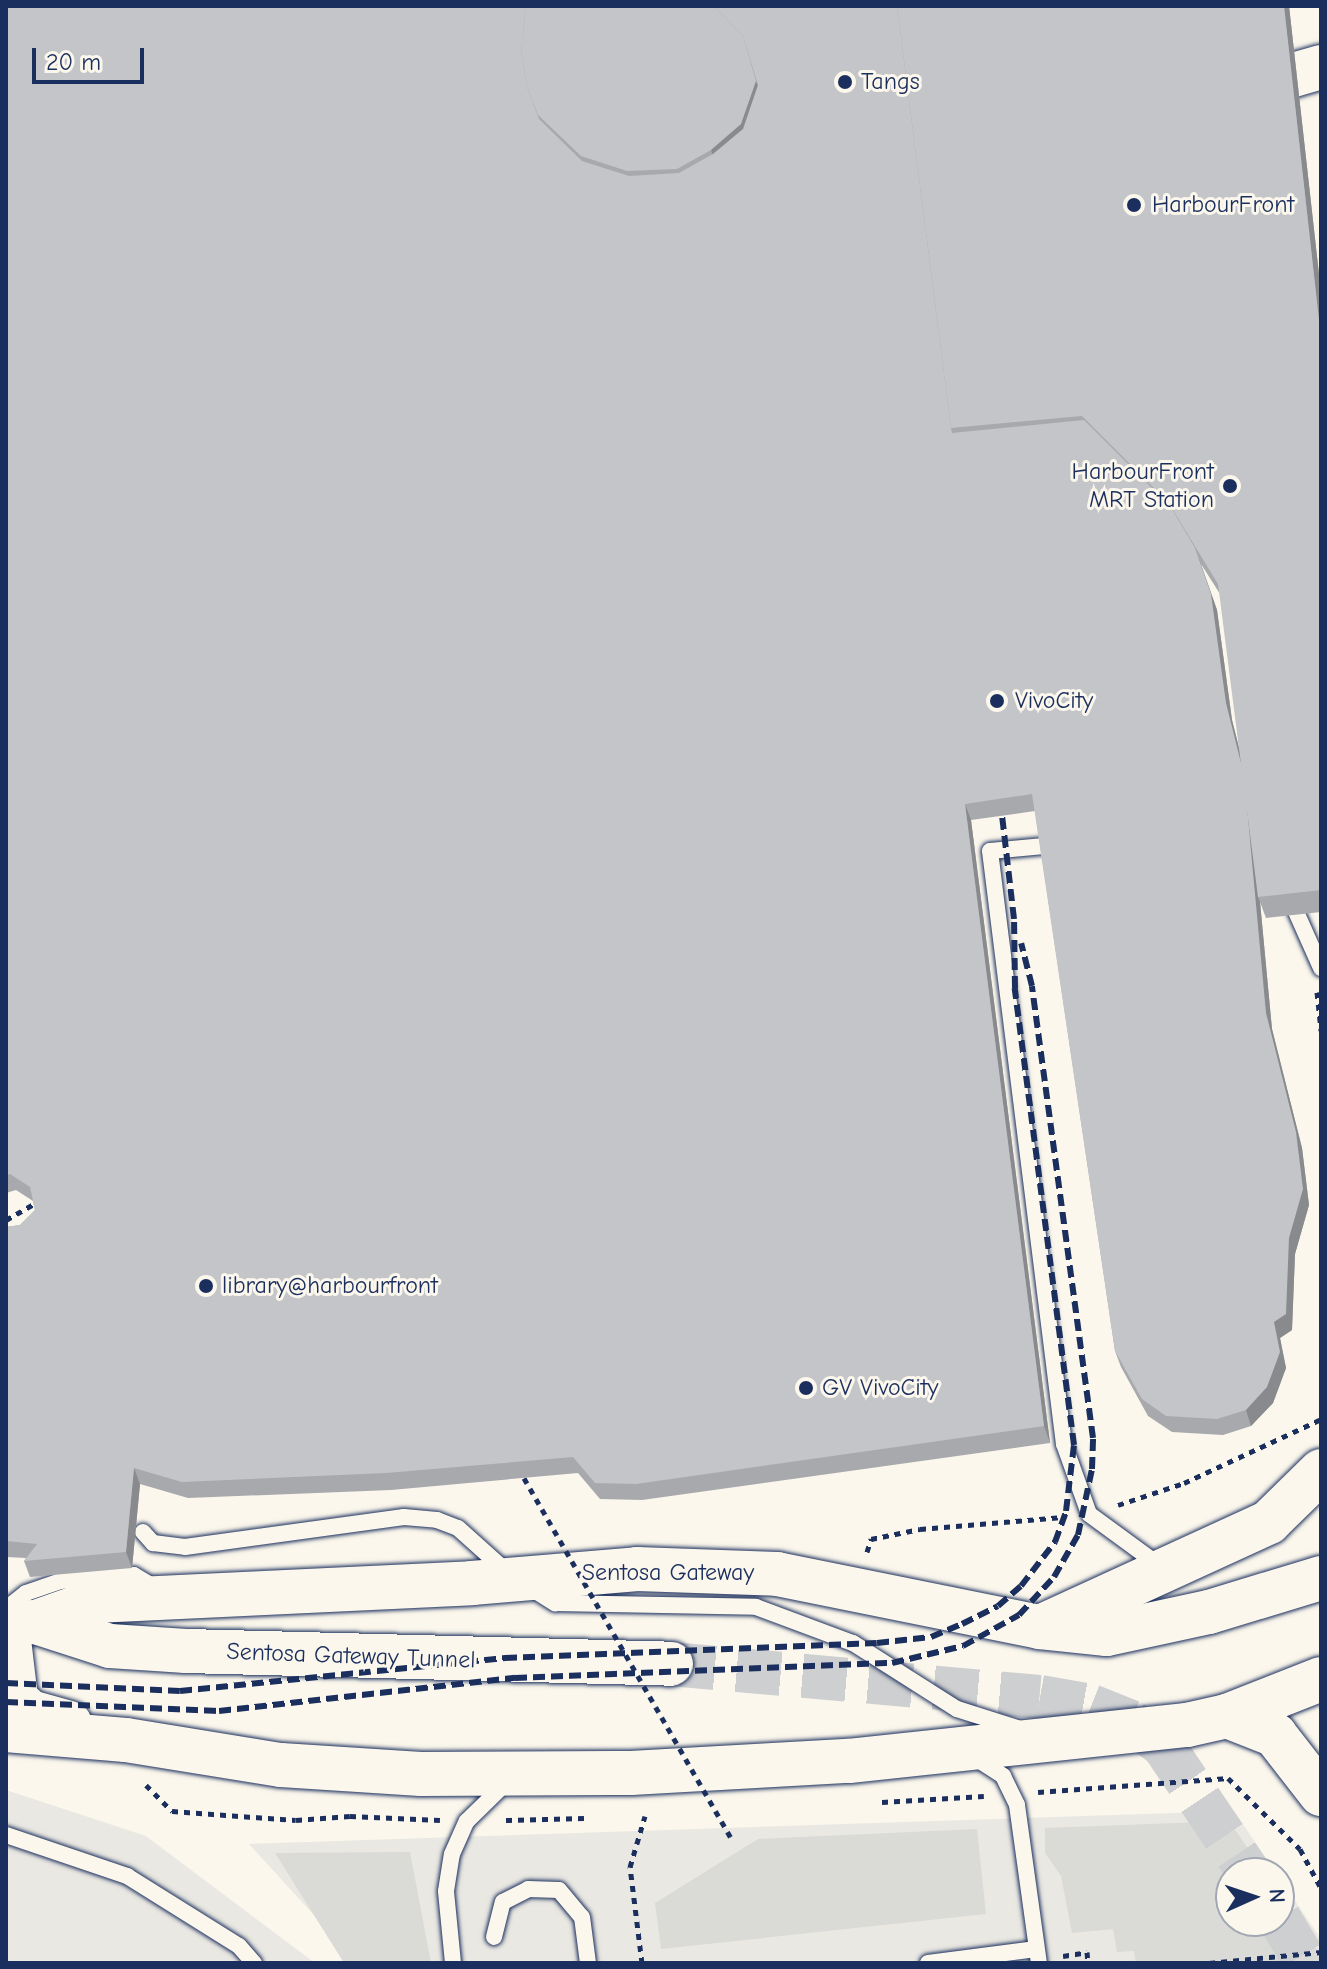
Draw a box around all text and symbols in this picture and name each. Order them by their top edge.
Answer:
scale bar [36,32,148,82]
text: 20 m [46,48,101,76]
place label: Tangs [861,68,920,96]
marker: Tangs [836,73,854,91]
place label: HarbourFront [1152,191,1294,219]
marker: HarbourFront [1123,194,1145,216]
place label: HarbourFront MRT Station [1072,458,1214,514]
marker: HarbourFront MRT Station [1221,477,1239,495]
place label: VivoCity [1015,687,1093,715]
marker: VivoCity [986,690,1008,712]
place label: library@harbourfront [222,1272,438,1300]
marker: library@harbourfront [197,1277,215,1295]
place label: GV VivoCity [822,1374,938,1402]
marker: GV VivoCity [797,1379,815,1397]
street label: Sentosa Gateway [582,1559,754,1587]
street label: Sentosa Gateway Tunnel [226,1637,476,1675]
north arrow [1215,1857,1295,1937]
text: N [1264,1888,1290,1904]

